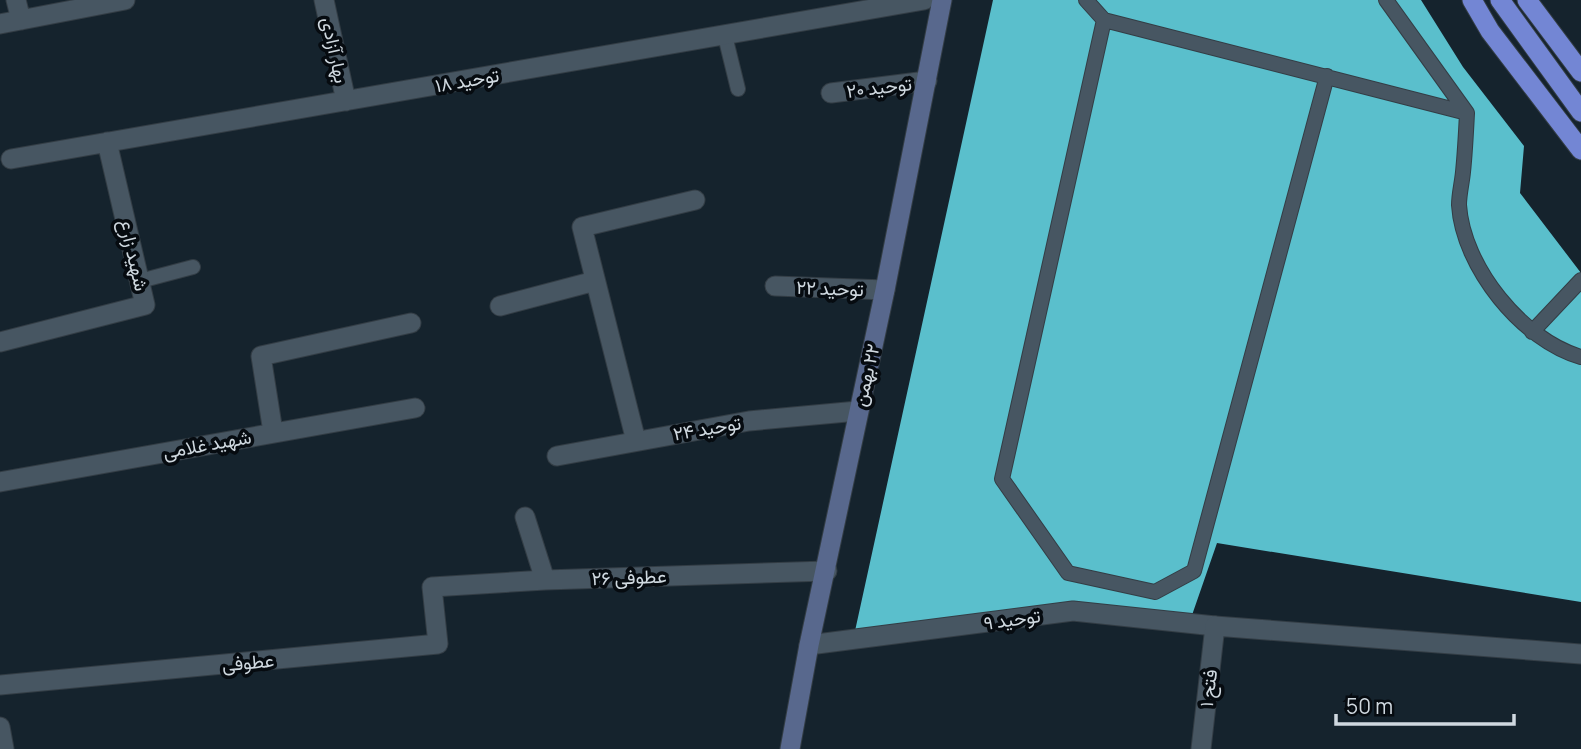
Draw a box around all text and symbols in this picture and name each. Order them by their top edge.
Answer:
street label: بهار آزادی [315,15,355,85]
street label: توحید ۱۸ [433,62,501,98]
street label: توحید ۲۰ [845,70,913,104]
street label: شهید زارع [113,216,155,294]
street label: توحید ۲۲ [796,274,864,302]
street label: ٢٢ بهمن [846,341,886,409]
street label: توحید ۲۴ [671,409,743,447]
street label: شهید غلامی [161,423,253,465]
street label: عطوفی ۲۶ [591,563,667,591]
street label: توحید ۹ [982,602,1042,636]
street label: عطوفی [221,647,275,677]
street label: فتح ۱ [1193,668,1224,708]
scale bar [1336,682,1514,726]
text: 50 m [1346,692,1393,720]

